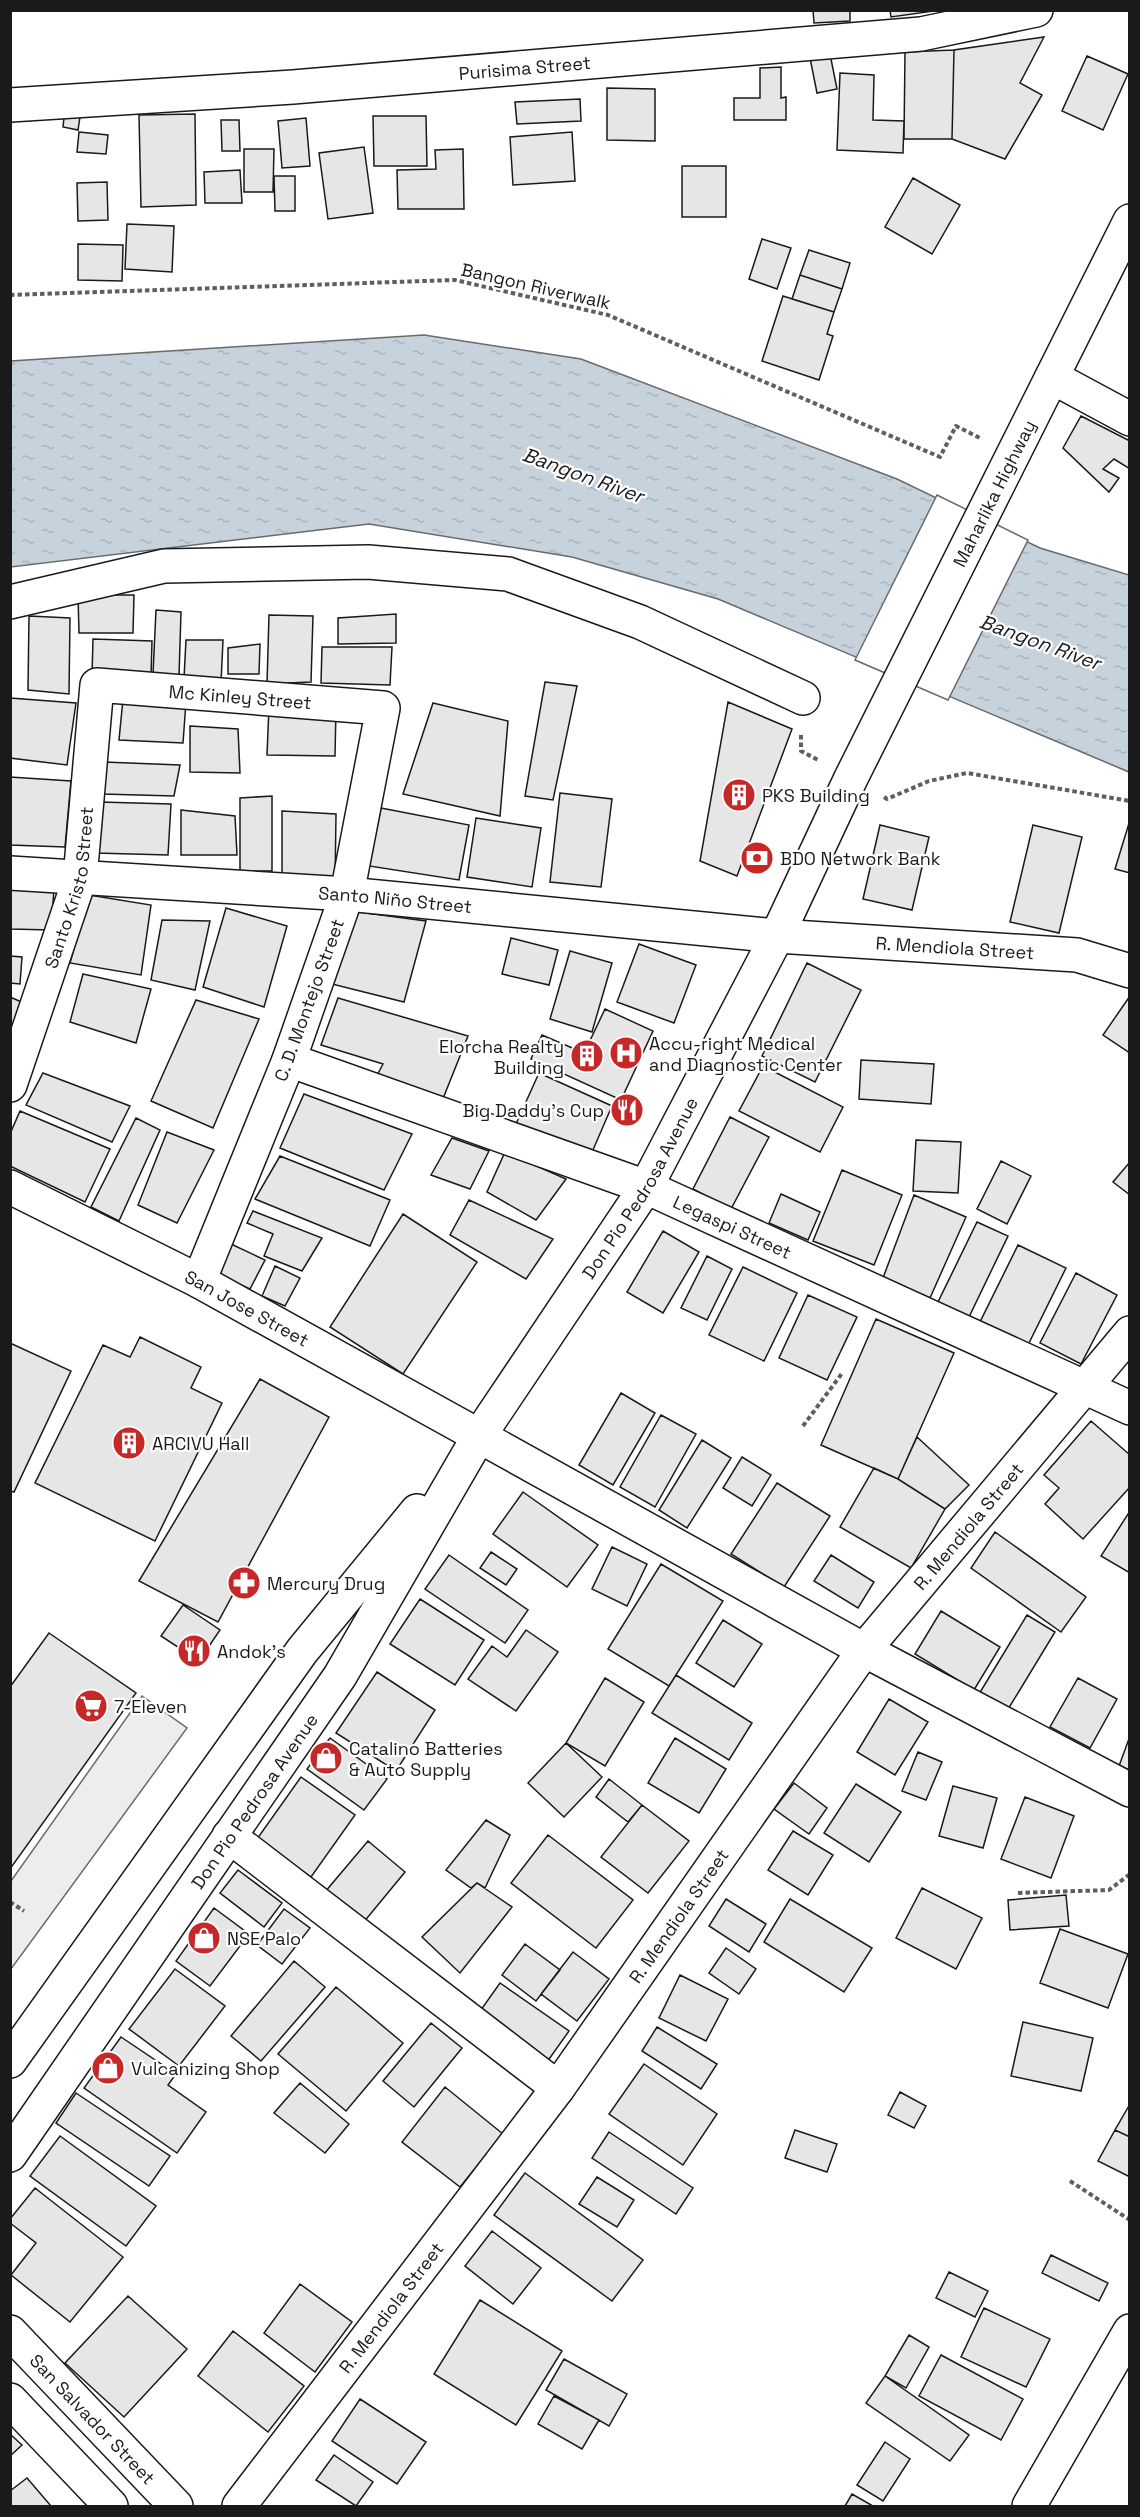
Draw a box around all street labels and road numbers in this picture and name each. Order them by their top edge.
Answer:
street label: Purisima Street [458,50,592,84]
street label: Bangon Riverwalk [459,258,613,314]
street label: Maharlika Highway [947,416,1040,571]
street label: Mc Kinley Street [168,679,313,714]
street label: Santo Kristo Street [39,806,98,971]
street label: Santo Niño Street [318,881,473,918]
street label: C. D. Montejo Street [269,915,349,1085]
street label: R. Mendiola Street [875,931,1035,964]
street label: Don Pio Pedrosa Avenue [576,1093,703,1283]
street label: Legaspi Street [670,1190,795,1263]
street label: San Jose Street [181,1264,313,1351]
street label: R. Mendiola Street [908,1458,1028,1594]
street label: Don Pio Pedrosa Avenue [186,1709,322,1893]
street label: R. Mendiola Street [623,1844,733,1987]
street label: R. Mendiola Street [333,2237,448,2377]
street label: San Salvador Street [25,2349,160,2489]

